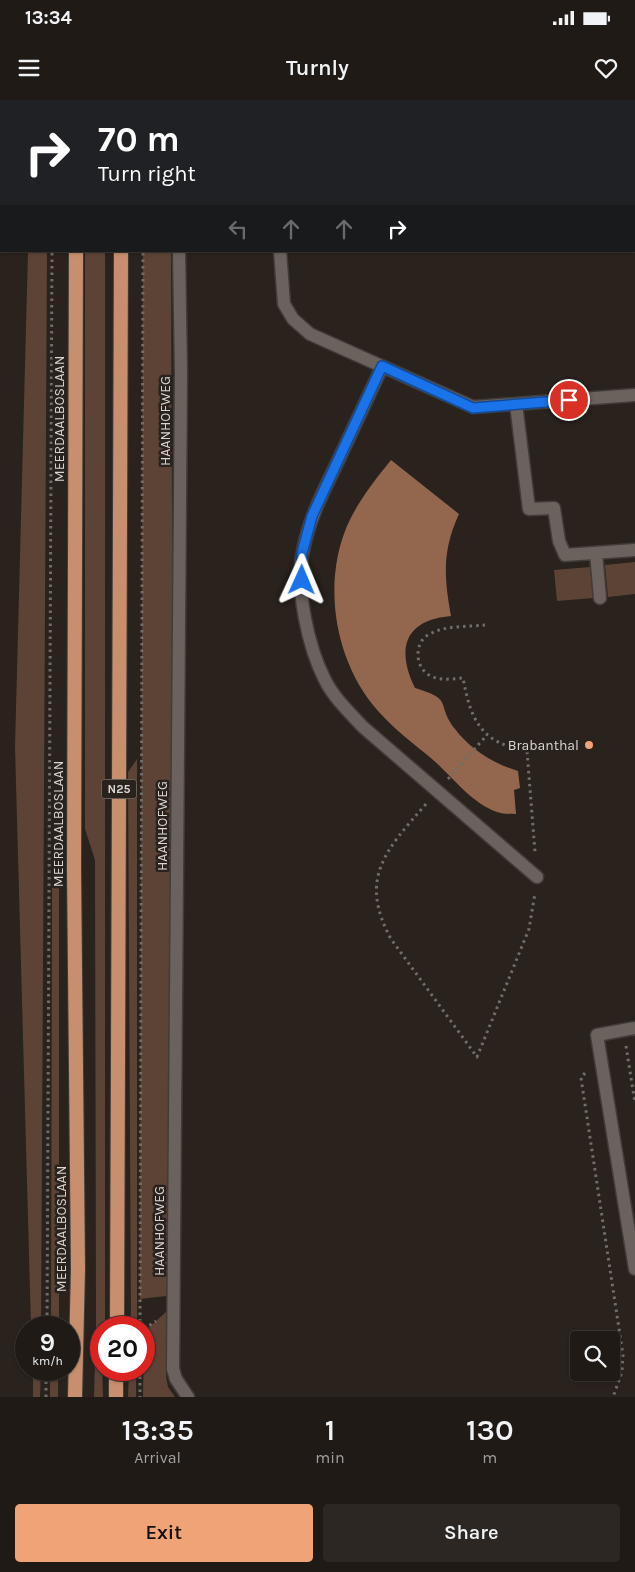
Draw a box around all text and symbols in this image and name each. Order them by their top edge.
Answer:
text: 13:34 [25,7,72,29]
icon: menu [15,54,43,82]
icon: heart [592,54,620,82]
text: Turnly [286,55,349,81]
text: 70 m [98,119,180,160]
icon: right [15,120,80,185]
text: Turn right [98,161,196,187]
icon: left [224,215,252,243]
icon: ahead [277,215,305,243]
icon: ahead [330,215,358,243]
icon: right [383,215,411,243]
street label: MEERDAALBOSLAAN [51,356,68,482]
street label: HAANHOFWEG [157,376,174,466]
pin [548,379,590,421]
icon: arrive [555,386,583,414]
position arrow [275,553,327,605]
place label: Brabanthal [508,737,579,754]
marker: Brabanthal [583,739,595,751]
street label: MEERDAALBOSLAAN [50,761,67,887]
road number: N25 [102,780,136,799]
street label: HAANHOFWEG [154,781,171,871]
street label: MEERDAALBOSLAAN [53,1166,70,1292]
street label: HAANHOFWEG [151,1186,168,1276]
speed limit sign: 20 [90,1316,155,1381]
text: 9 [40,1328,55,1357]
map controls [570,1331,620,1381]
button: search [570,1331,620,1381]
text: km/h [32,1354,63,1368]
text: 13:35 [121,1412,194,1448]
text: 1 [325,1412,335,1448]
text: 130 [466,1412,514,1448]
text: Arrival [134,1448,181,1467]
text: min [315,1448,345,1467]
text: m [482,1448,497,1467]
button: Exit [15,1504,313,1562]
button: Share [323,1504,620,1562]

